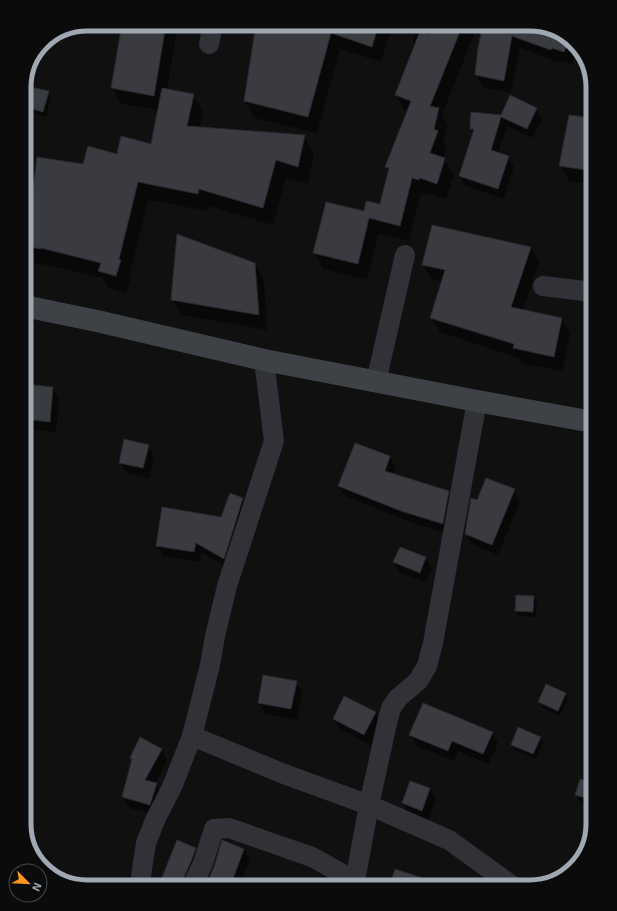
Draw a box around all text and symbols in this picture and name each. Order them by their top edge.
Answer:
north arrow [8,863,48,903]
text: N [30,881,45,894]

